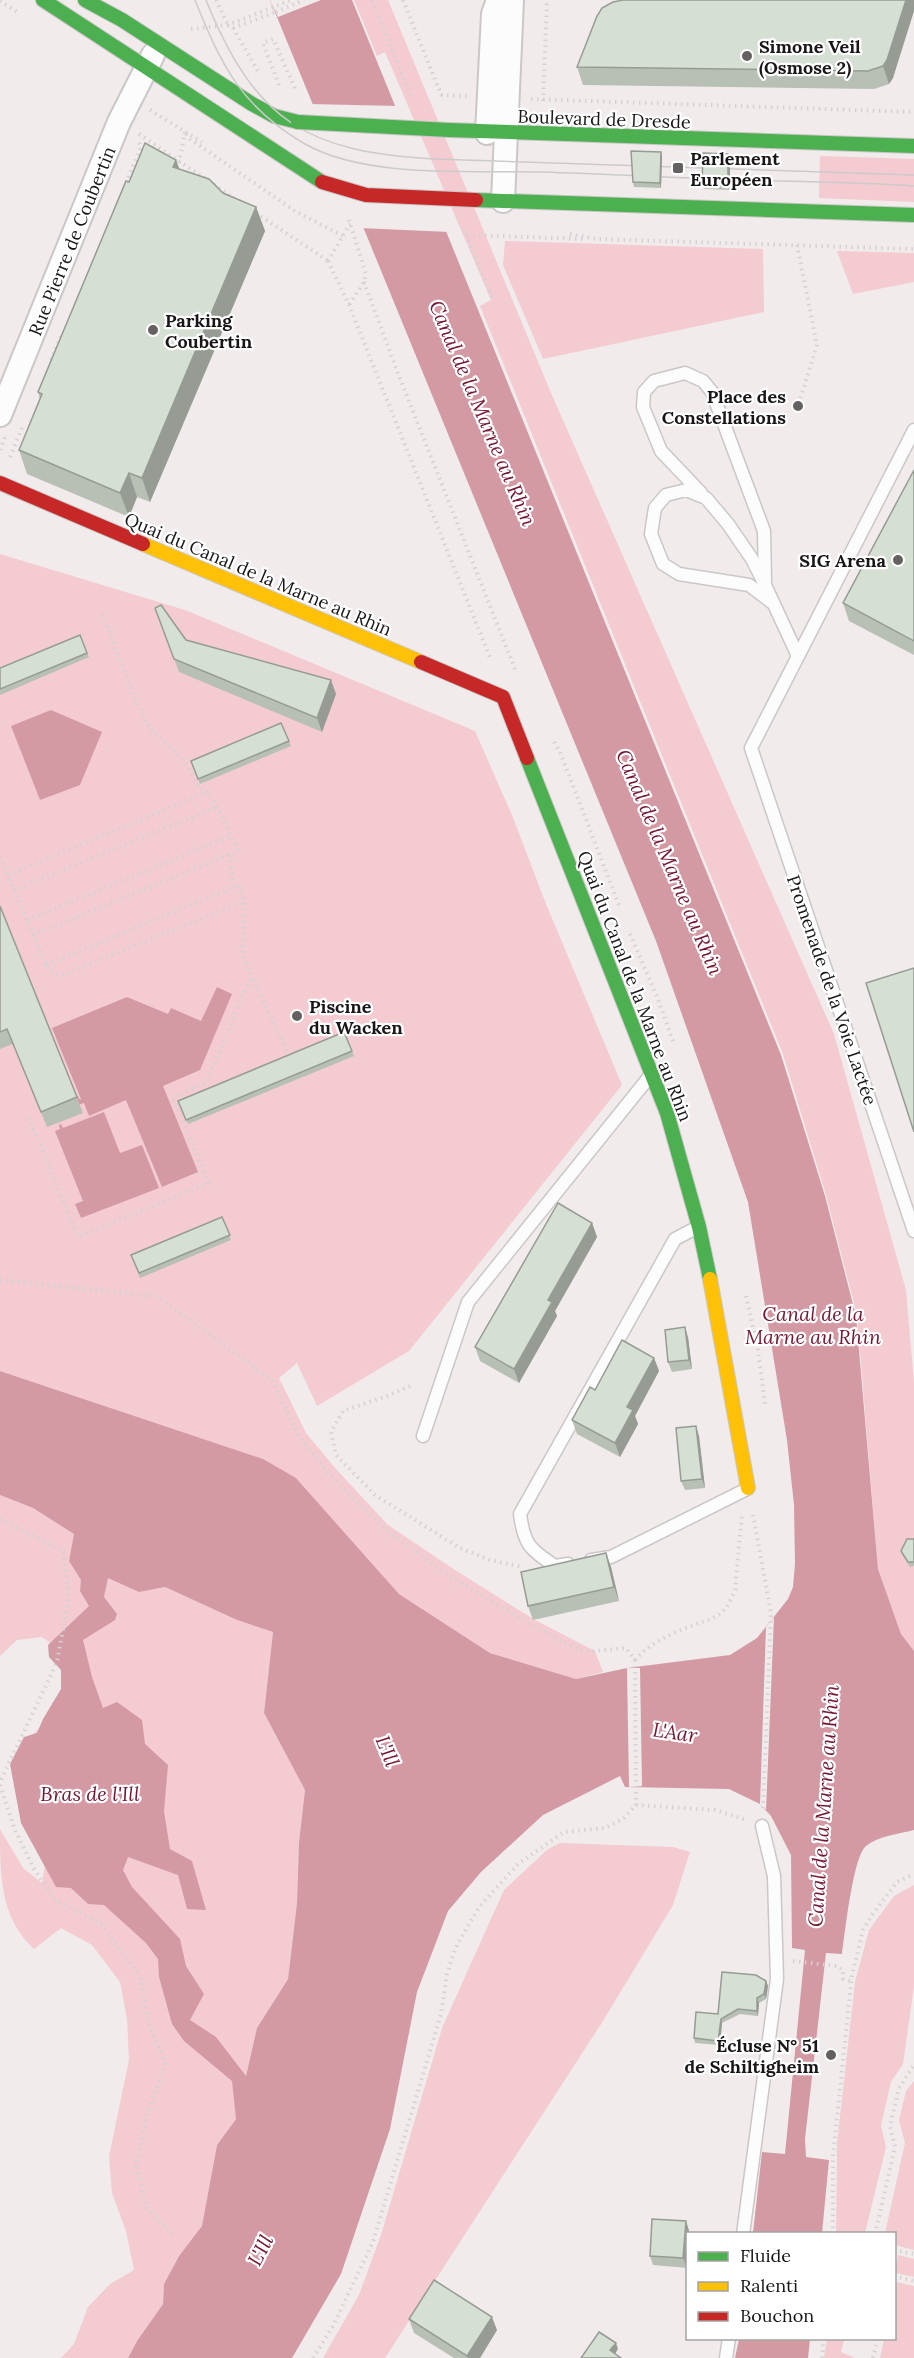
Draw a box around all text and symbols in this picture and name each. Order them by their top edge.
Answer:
place label: Simone Veil (Osmose 2) [759,35,861,79]
marker: Simone Veil (Osmose 2) [740,49,754,63]
street label: Boulevard de Dresde [517,104,691,134]
street label: Rue Pierre de Coubertin [23,143,121,339]
place label: Parlement Européen [690,147,780,191]
marker: Parlement Européen [671,161,685,175]
water label: Canal de la Marne au Rhin [424,296,542,530]
place label: Parking Coubertin [165,309,253,353]
marker: Parking Coubertin [146,323,160,337]
place label: Place des Constellations [662,385,786,429]
marker: Place des Constellations [791,399,805,413]
street label: Quai du Canal de la Marne au Rhin [121,507,395,641]
place label: SIG Arena [799,549,887,572]
marker: SIG Arena [891,553,905,567]
water label: Canal de la Marne au Rhin [611,745,729,979]
street label: Quai du Canal de la Marne au Rhin [573,847,697,1125]
street label: Promenade de la Voie Lactée [782,872,882,1108]
place label: Piscine du Wacken [309,995,403,1039]
marker: Piscine du Wacken [290,1009,304,1023]
water label: Canal de la Marne au Rhin [745,1301,882,1349]
water label: Canal de la Marne au Rhin [802,1683,844,1928]
water label: L'Aar [651,1716,700,1748]
water label: L'Ill [371,1732,406,1771]
water label: Bras de l'Ill [40,1781,140,1806]
place label: Écluse N° 51 de Schiltigheim [685,2034,819,2078]
marker: Écluse N° 51 de Schiltigheim [824,2048,838,2062]
water label: L'Ill [242,2230,279,2270]
legend [686,2232,896,2340]
text: Fluide [740,2244,791,2267]
text: Ralenti [740,2274,798,2297]
text: Bouchon [740,2304,814,2327]

